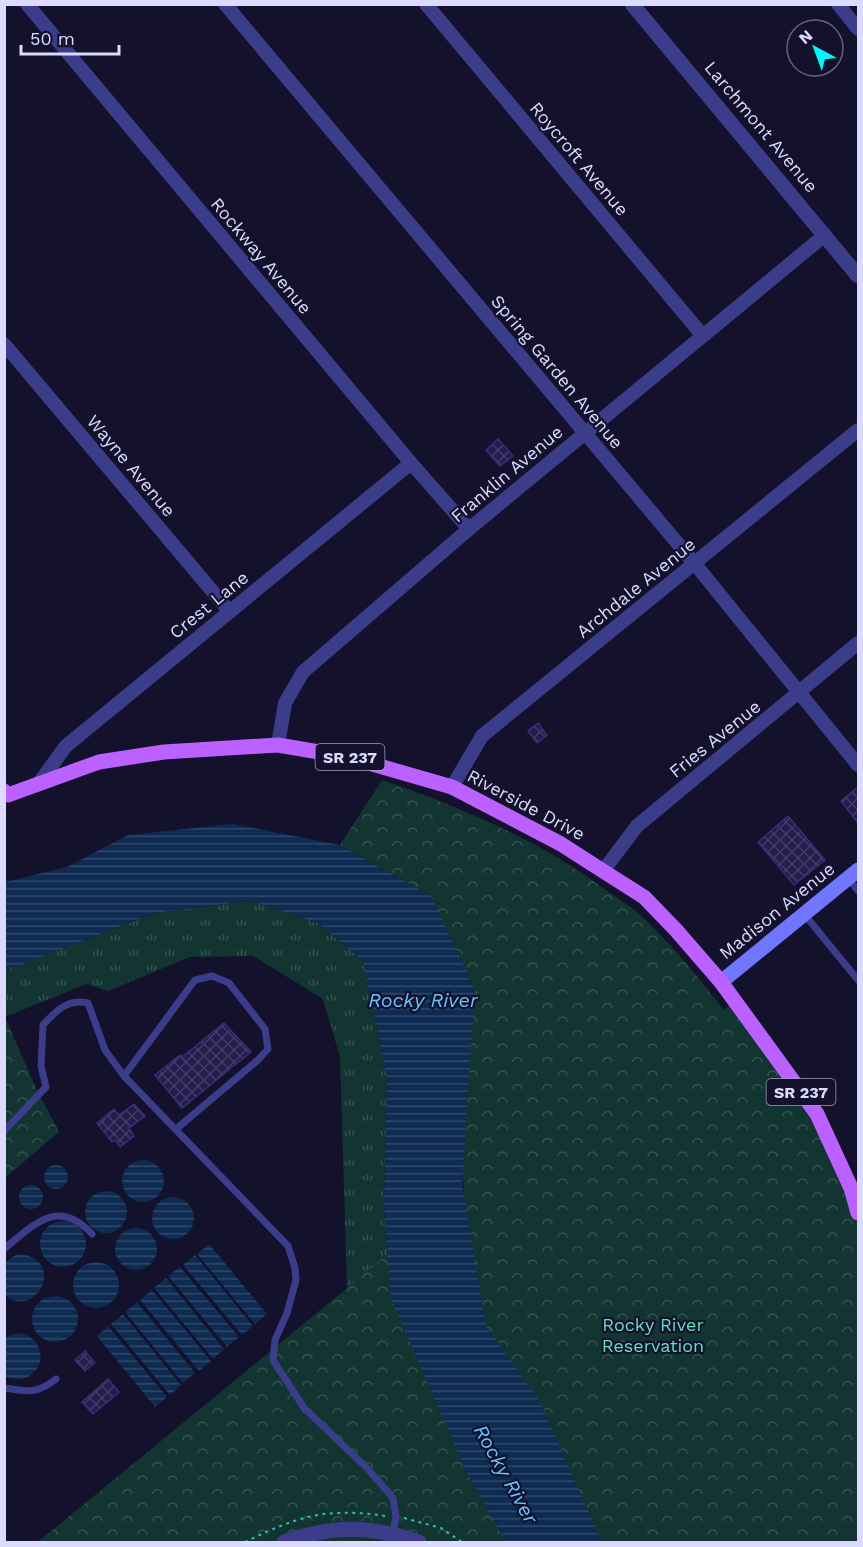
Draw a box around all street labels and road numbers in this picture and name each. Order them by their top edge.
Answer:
street label: Larchmont Avenue [700,57,822,197]
street label: Roycroft Avenue [526,98,633,220]
street label: Rockway Avenue [207,193,316,318]
street label: Spring Garden Avenue [487,291,628,453]
street label: Wayne Avenue [83,411,180,521]
street label: Franklin Avenue [447,421,567,526]
street label: Archdale Avenue [572,533,699,642]
street label: Crest Lane [165,566,252,643]
street label: Fries Avenue [665,695,765,782]
road number: SR 237 [316,744,385,770]
street label: Riverside Drive [464,765,589,844]
street label: Madison Avenue [715,858,838,963]
road number: SR 237 [766,1079,836,1105]

